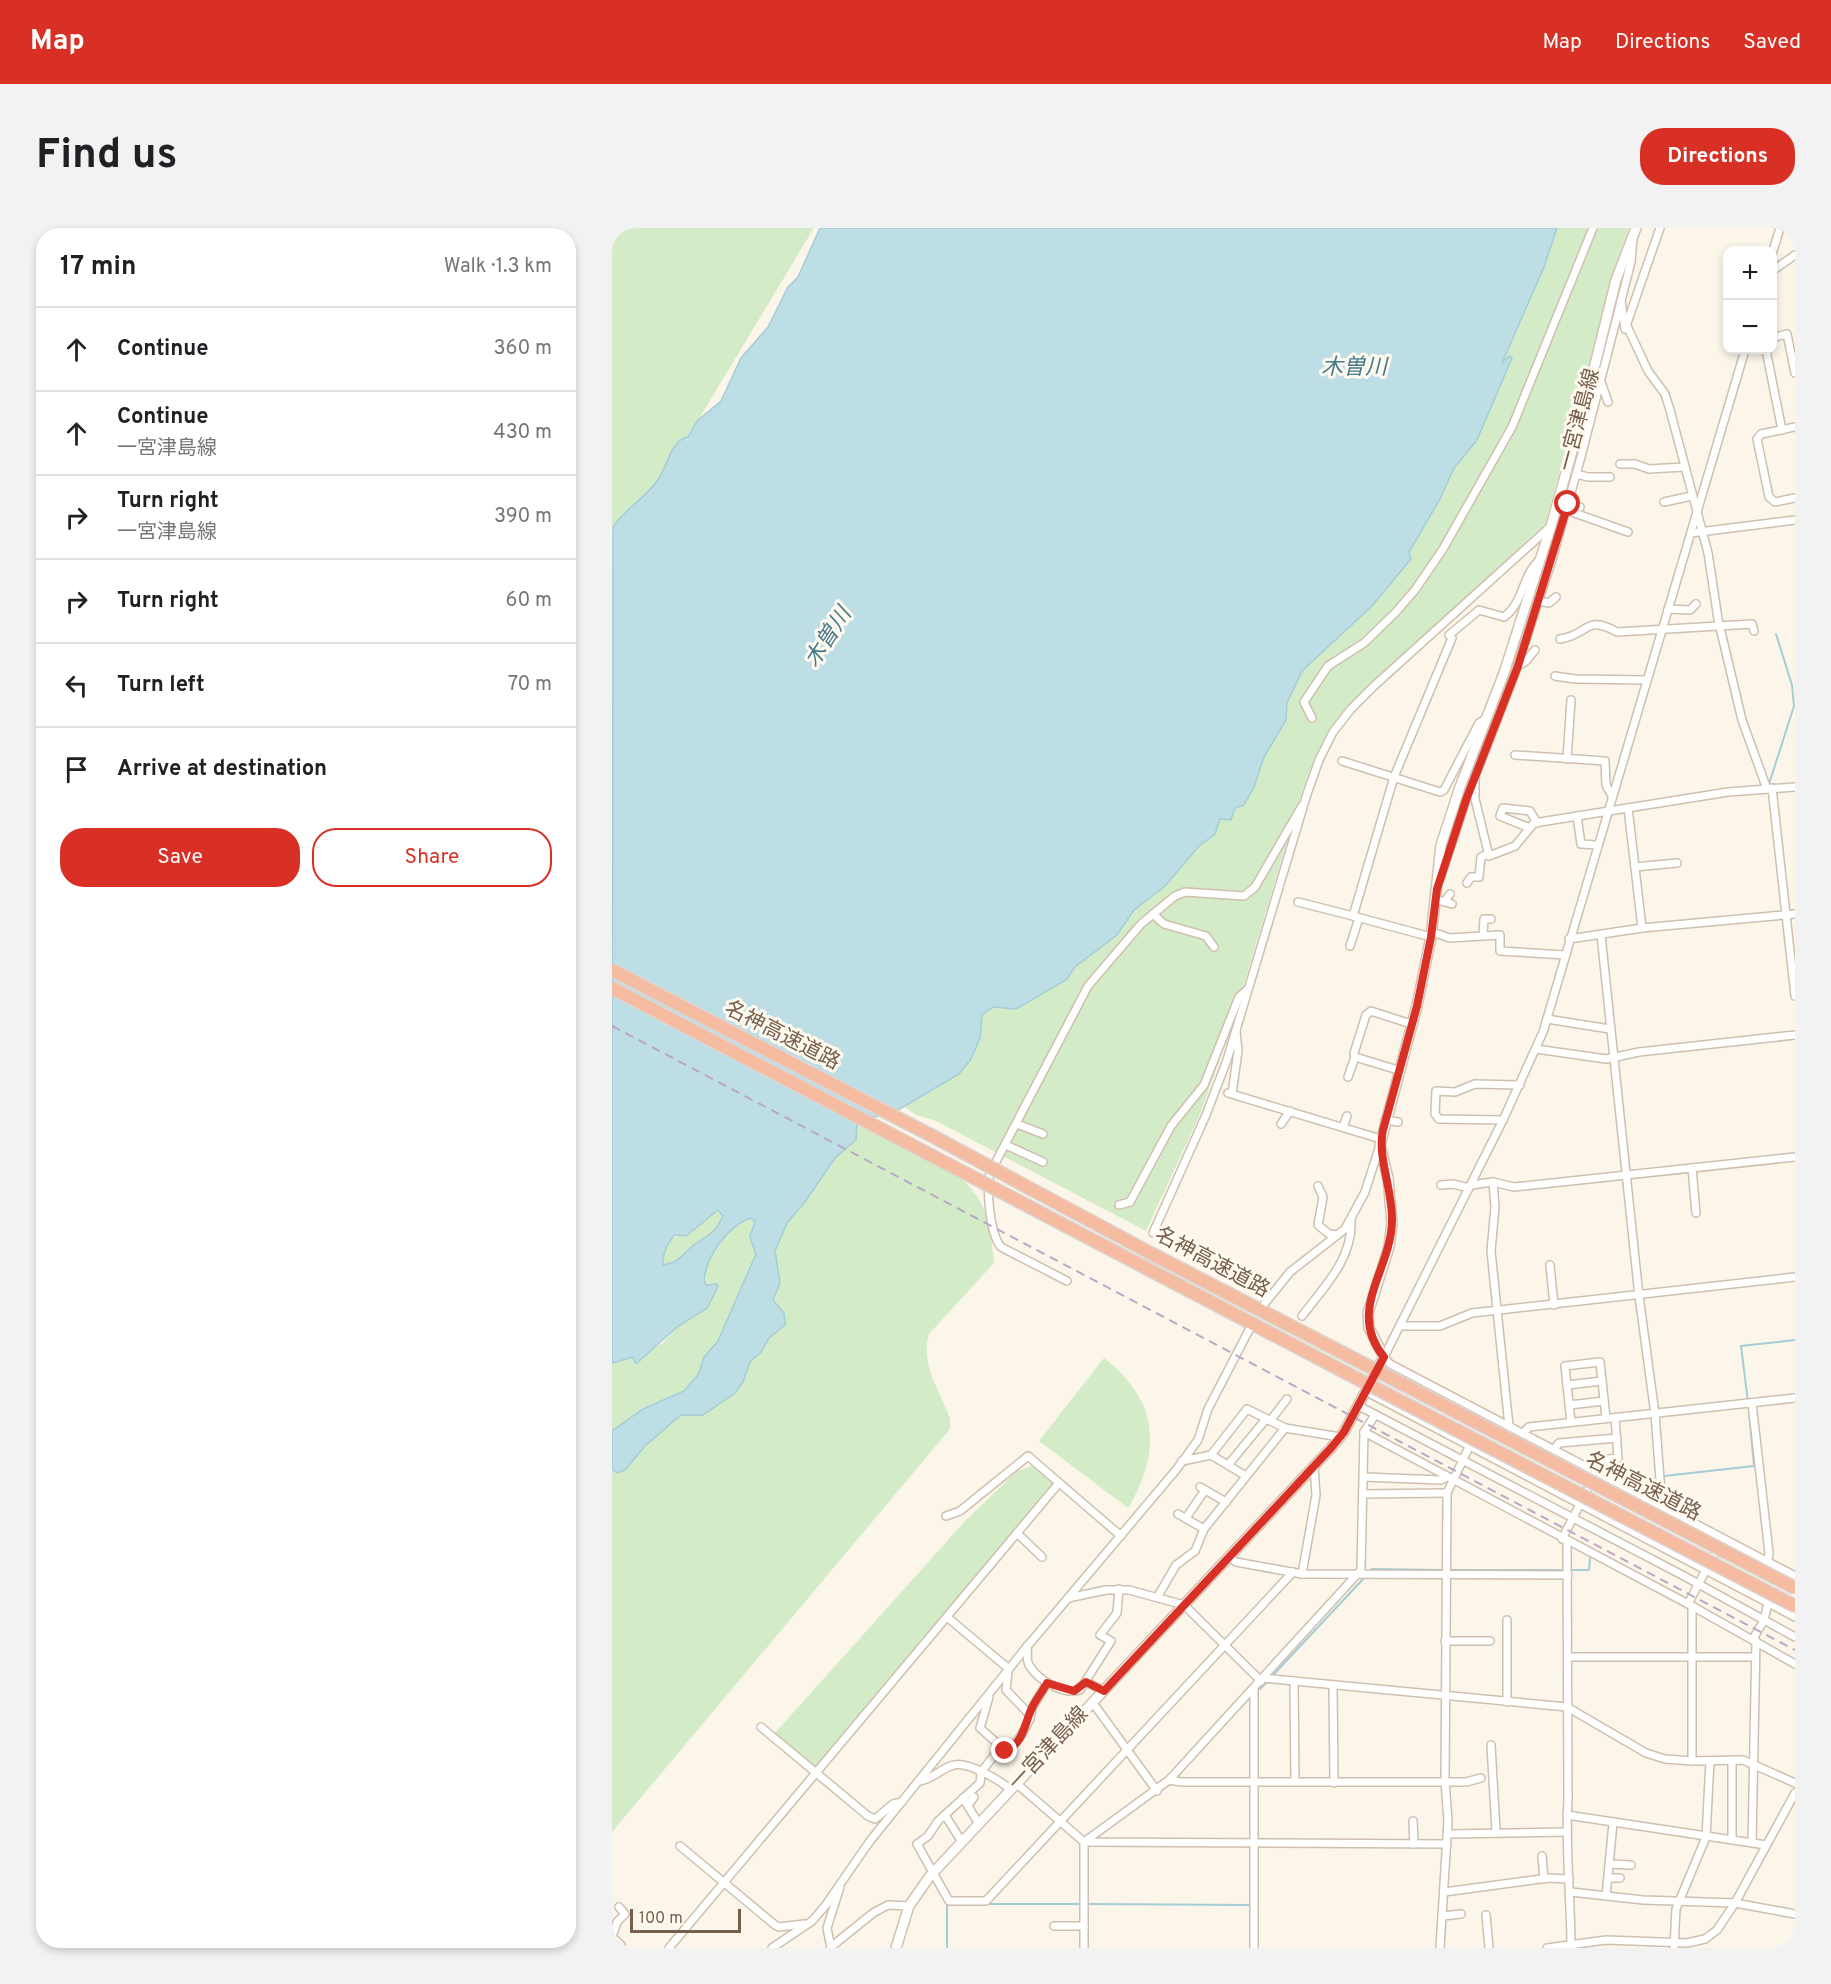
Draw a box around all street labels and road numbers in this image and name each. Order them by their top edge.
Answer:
street label: 一宮津島線 [1553,366,1607,474]
street label: 名神高速道路 [720,995,844,1077]
street label: 名神高速道路 [1150,1222,1274,1304]
street label: 名神高速道路 [1581,1446,1705,1528]
street label: 一宮津島線 [1003,1701,1095,1797]

